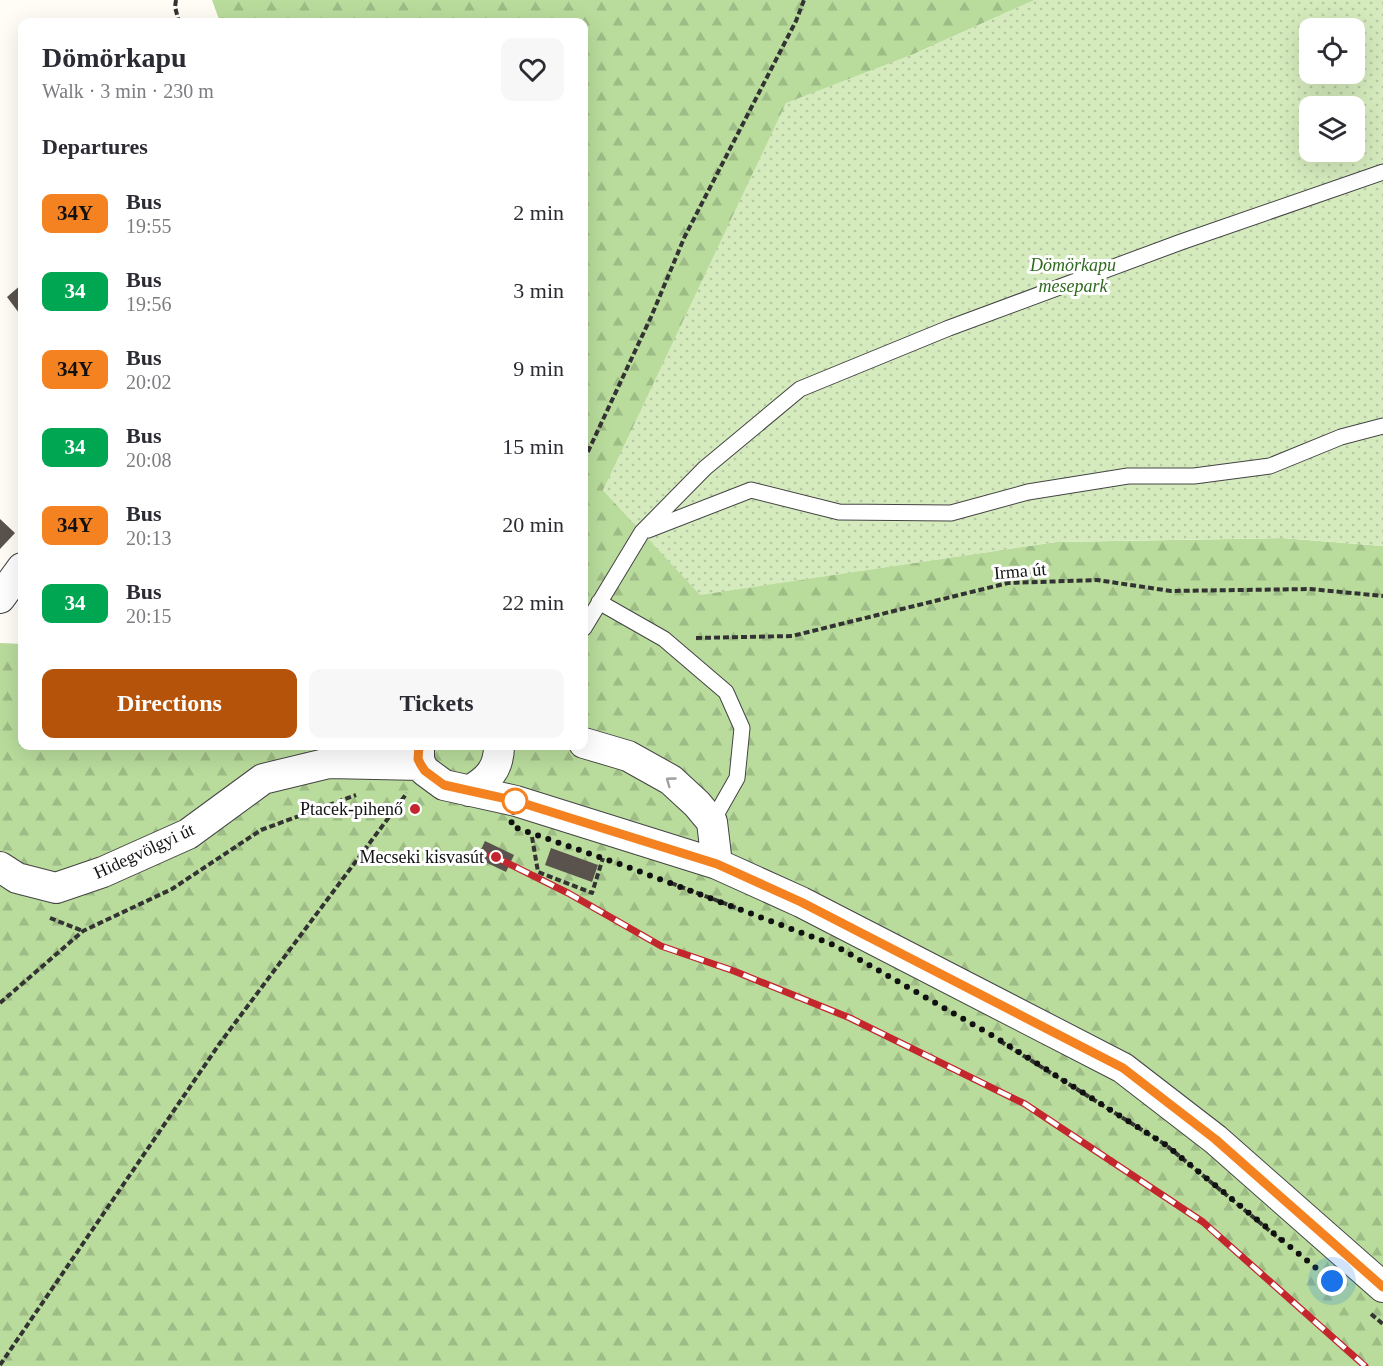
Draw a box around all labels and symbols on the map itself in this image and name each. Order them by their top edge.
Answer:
park label: Dömörkapu mesepark [1029,255,1116,296]
street label: Irma út [993,559,1047,583]
one-way arrow [666,777,677,788]
unlabelled marker [502,788,528,814]
place label: Ptacek-pihenő [300,799,403,819]
marker: Ptacek-pihenő [408,802,422,816]
street label: Hidegvölgyi út [91,819,197,883]
place label: Mecseki kisvasút [360,847,484,867]
marker: Mecseki kisvasút [489,850,503,864]
your location [1317,1266,1347,1296]

